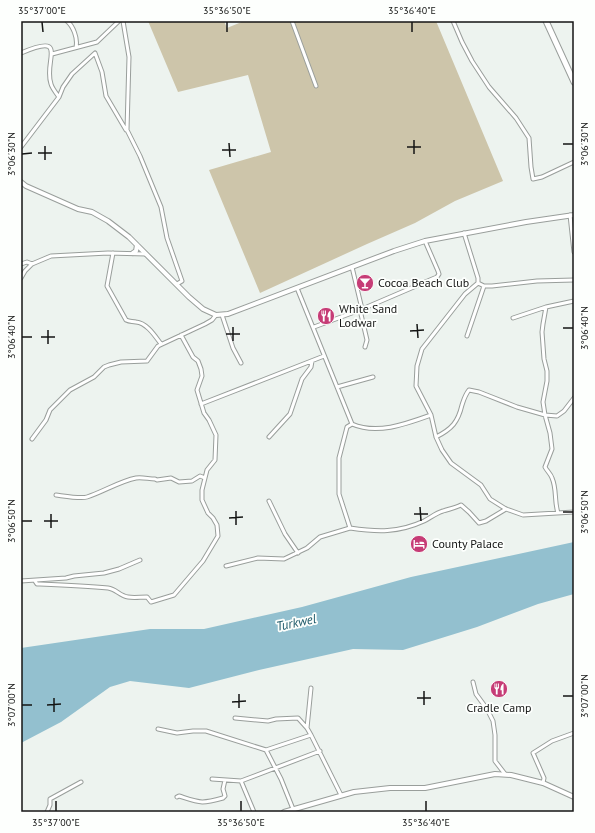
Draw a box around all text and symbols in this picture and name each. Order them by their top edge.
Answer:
text: 35°37'00"E [18,4,66,17]
text: 35°36'50"E [203,4,251,17]
text: 35°36'40"E [388,4,436,17]
text: 3°06'30"N [578,122,591,166]
text: 3°06'30"N [5,132,18,176]
bar icon: Cocoa Beach Club [355,273,375,293]
place label: Cocoa Beach Club [378,275,469,290]
place label: White Sand Lodwar [339,301,397,330]
restaurant icon: White Sand Lodwar [316,306,336,326]
text: 3°06'40"N [578,306,591,350]
text: 3°06'40"N [5,315,18,359]
text: 3°06'50"N [578,490,591,534]
text: 3°06'50"N [5,499,18,543]
hotel icon: County Palace [409,534,429,554]
place label: County Palace [432,536,503,551]
water label: Turkwel [274,610,318,635]
text: 3°07'00"N [578,674,591,718]
restaurant icon: Cradle Camp [489,679,509,699]
text: 3°07'00"N [5,683,18,727]
place label: Cradle Camp [467,700,531,715]
text: 35°37'00"E [32,816,80,829]
text: 35°36'50"E [217,816,265,829]
text: 35°36'40"E [402,816,450,829]

